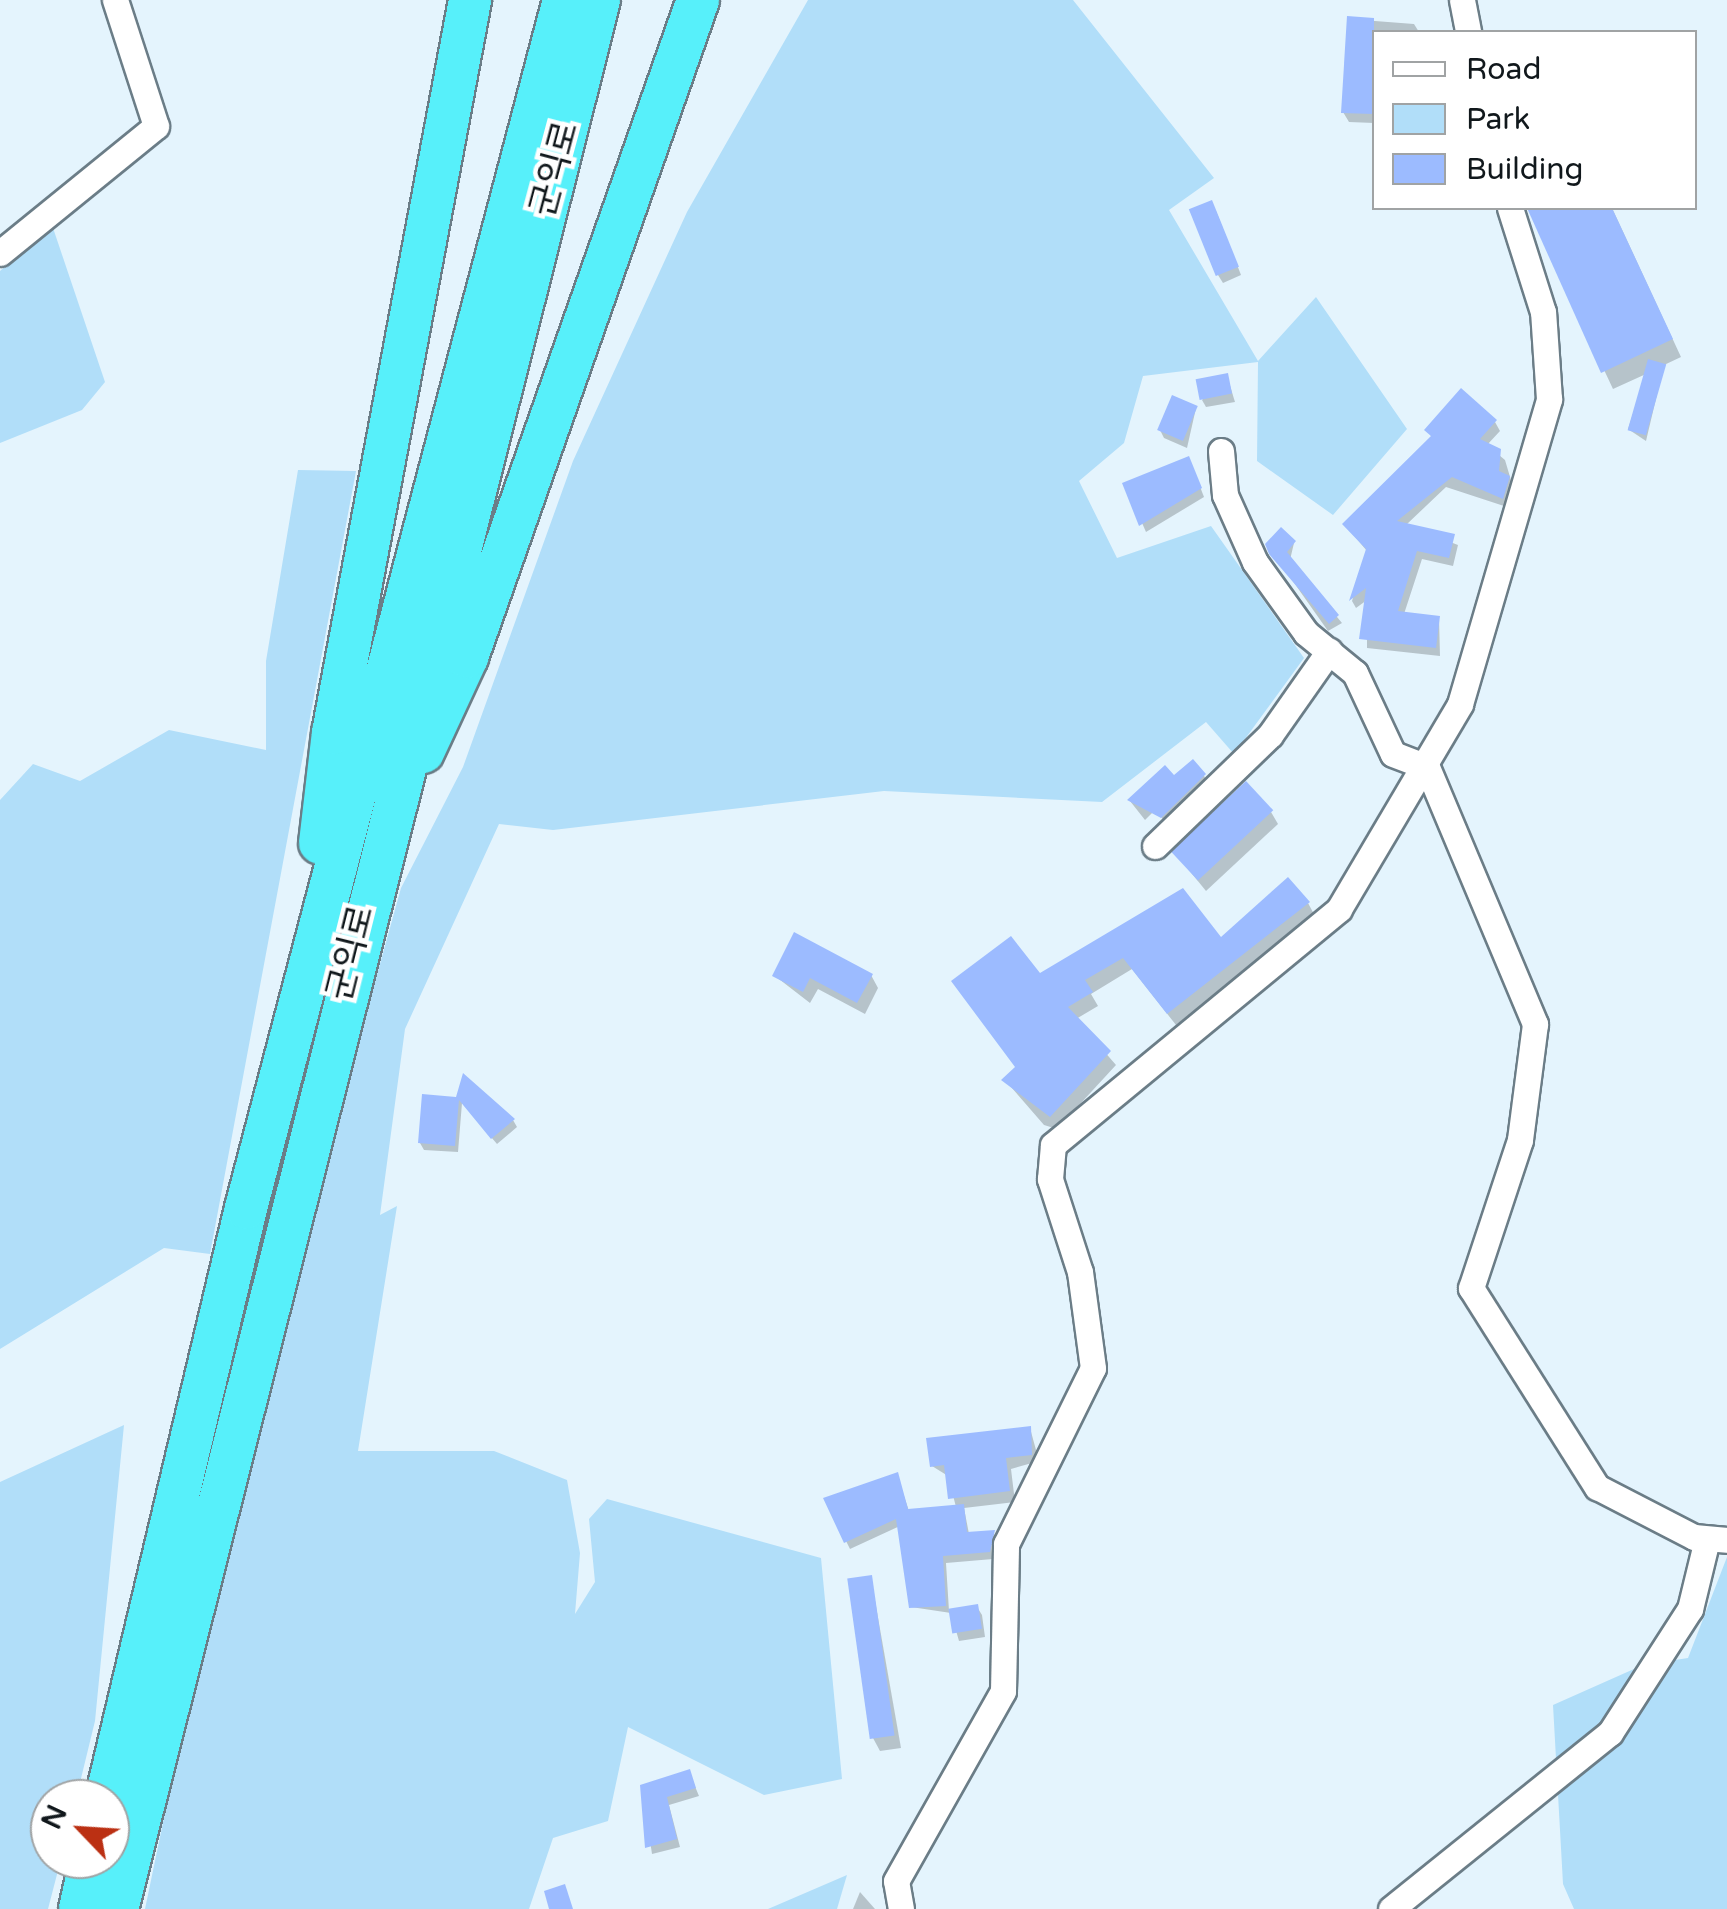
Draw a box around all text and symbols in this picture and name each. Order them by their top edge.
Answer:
legend [1372,30,1697,210]
text: Road [1466,51,1541,88]
text: Park [1466,101,1530,138]
street label: 군익로 [522,117,588,221]
text: Building [1466,151,1583,188]
street label: 군익로 [319,901,383,1005]
north arrow [30,1779,130,1879]
text: N [34,1800,75,1835]

